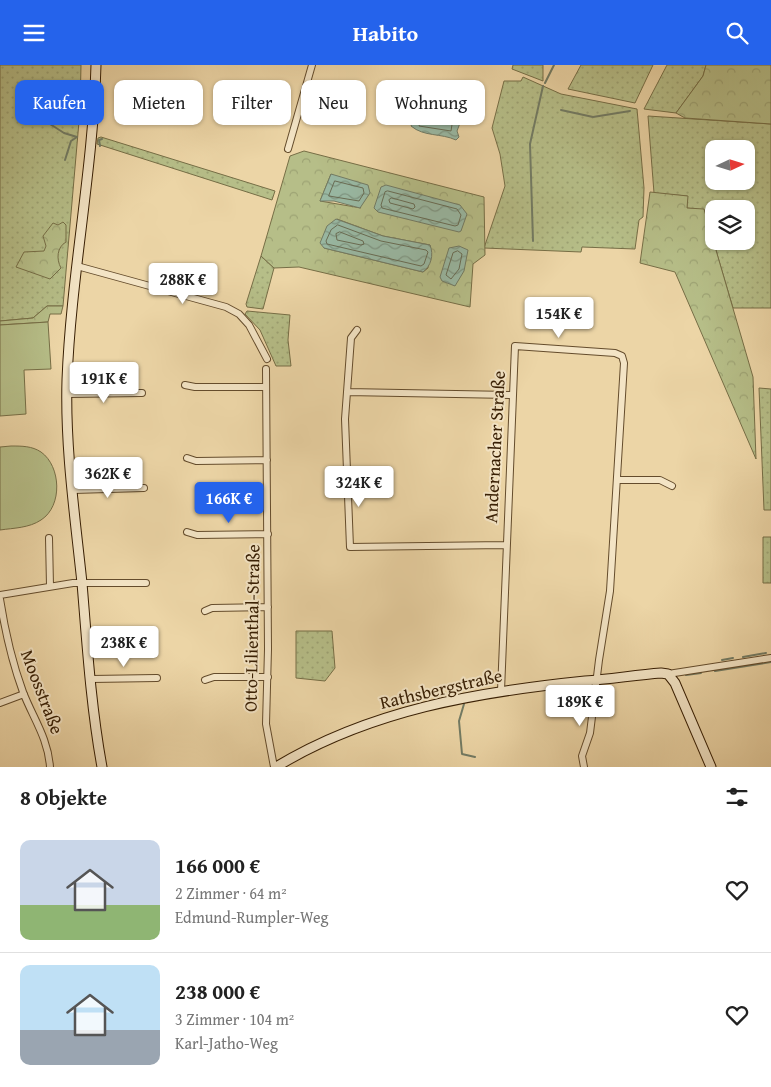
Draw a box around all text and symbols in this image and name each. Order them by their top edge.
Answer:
text: Habito [353,17,418,49]
icon: menu [20,19,48,47]
icon: search [723,19,751,47]
chip: Kaufen [15,80,104,125]
chip: Mieten [114,80,203,125]
chip: Filter [213,80,291,125]
chip: Neu [301,80,366,125]
chip: Wohnung [376,80,485,125]
north arrow [705,140,755,190]
map controls [705,140,755,250]
button: layers [705,200,755,250]
pin: 288K € [142,263,224,305]
text: 288K € [160,267,206,291]
pin: 154K € [518,297,600,339]
text: 154K € [536,301,582,325]
pin: 191K € [63,361,145,404]
text: 191K € [81,366,127,390]
street label: Andernacher Straße [477,370,512,524]
pin: 362K € [67,457,149,499]
text: 362K € [85,461,131,485]
pin: 324K € [318,465,400,508]
text: 324K € [336,470,382,494]
pin: 166K € [188,481,270,524]
text: 166K € [206,486,252,510]
street label: Otto-Lilienthal-Straße [237,544,266,712]
pin: 238K € [83,625,165,668]
text: 238K € [101,630,147,654]
street label: Moosstraße [14,646,71,738]
street label: Rathsbergstraße [377,661,505,716]
pin: 189K € [539,685,621,727]
text: 189K € [557,689,603,713]
text: 8 Objekte [20,782,107,813]
icon: filters [723,783,751,811]
text: 166 000 € [175,850,260,881]
icon: home [60,860,120,920]
icon: heart [723,876,751,904]
text: 2 Zimmer · 64 m² [175,881,287,905]
text: Edmund-Rumpler-Weg [175,905,328,929]
text: 238 000 € [175,976,260,1007]
icon: home [60,985,120,1045]
icon: heart [723,1001,751,1029]
text: 3 Zimmer · 104 m² [175,1007,294,1031]
text: Karl-Jatho-Weg [175,1031,278,1055]

